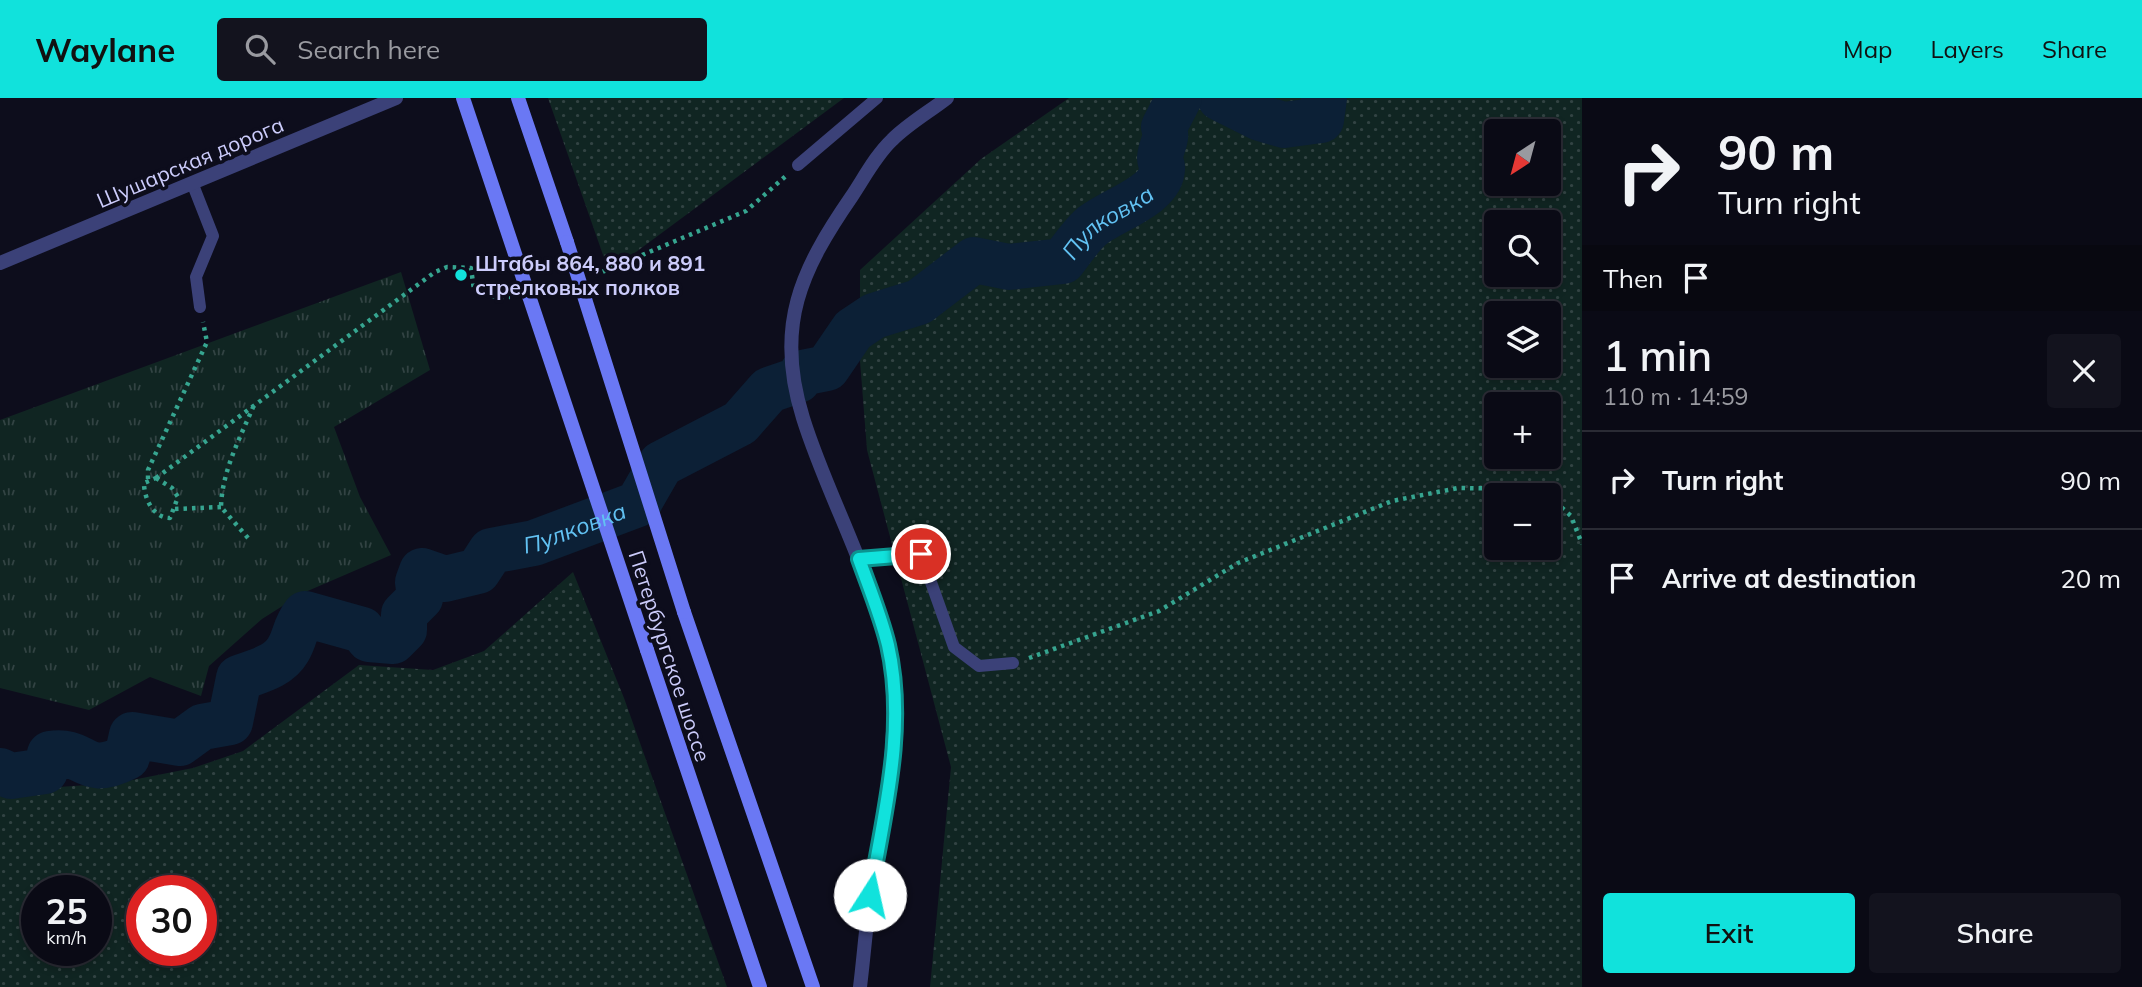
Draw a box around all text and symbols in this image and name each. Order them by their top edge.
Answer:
search box [217,18,707,81]
text: Waylane [35,29,175,70]
icon: search [241,30,279,68]
text: Search here [297,33,440,66]
text: Map [1843,34,1892,64]
text: Layers [1930,34,2004,64]
text: Share [2042,34,2107,64]
street label: Шушарская дорога [93,111,287,213]
north arrow [1484,119,1561,196]
map controls [1484,119,1561,560]
text: 90 m [1718,121,1834,182]
icon: right [1603,126,1694,217]
water label: Пулковка [1055,179,1159,265]
text: Turn right [1718,182,1861,222]
button: search [1484,210,1561,287]
place label: Штабы 864, 880 и 891 стрелковых полков [475,250,705,300]
icon: arrive [1677,259,1715,297]
text: Then [1603,262,1663,295]
marker: Штабы 864, 880 и 891 стрелковых полков [453,267,469,283]
button: layers [1484,301,1561,378]
text: 1 min [1603,329,1712,382]
button: close [2047,334,2121,408]
text: 110 m · 14:59 [1603,382,1748,411]
button: + [1484,392,1561,469]
icon: right [1603,461,1641,499]
text: Turn right [1662,464,1783,497]
text: 90 m [2060,464,2121,497]
button: − [1484,483,1561,560]
water label: Пулковка [521,495,630,559]
pin [891,524,951,584]
icon: arrive [902,535,940,573]
street label: Петербургское шоссе [624,547,716,765]
icon: arrive [1603,559,1641,597]
text: Arrive at destination [1662,562,1917,595]
text: 20 m [2060,562,2121,595]
position arrow [833,858,907,932]
speed limit sign: 30 [126,875,217,966]
text: 25 [45,889,88,933]
button: Exit [1603,893,1855,973]
button: Share [1869,893,2121,973]
text: km/h [46,926,87,949]

